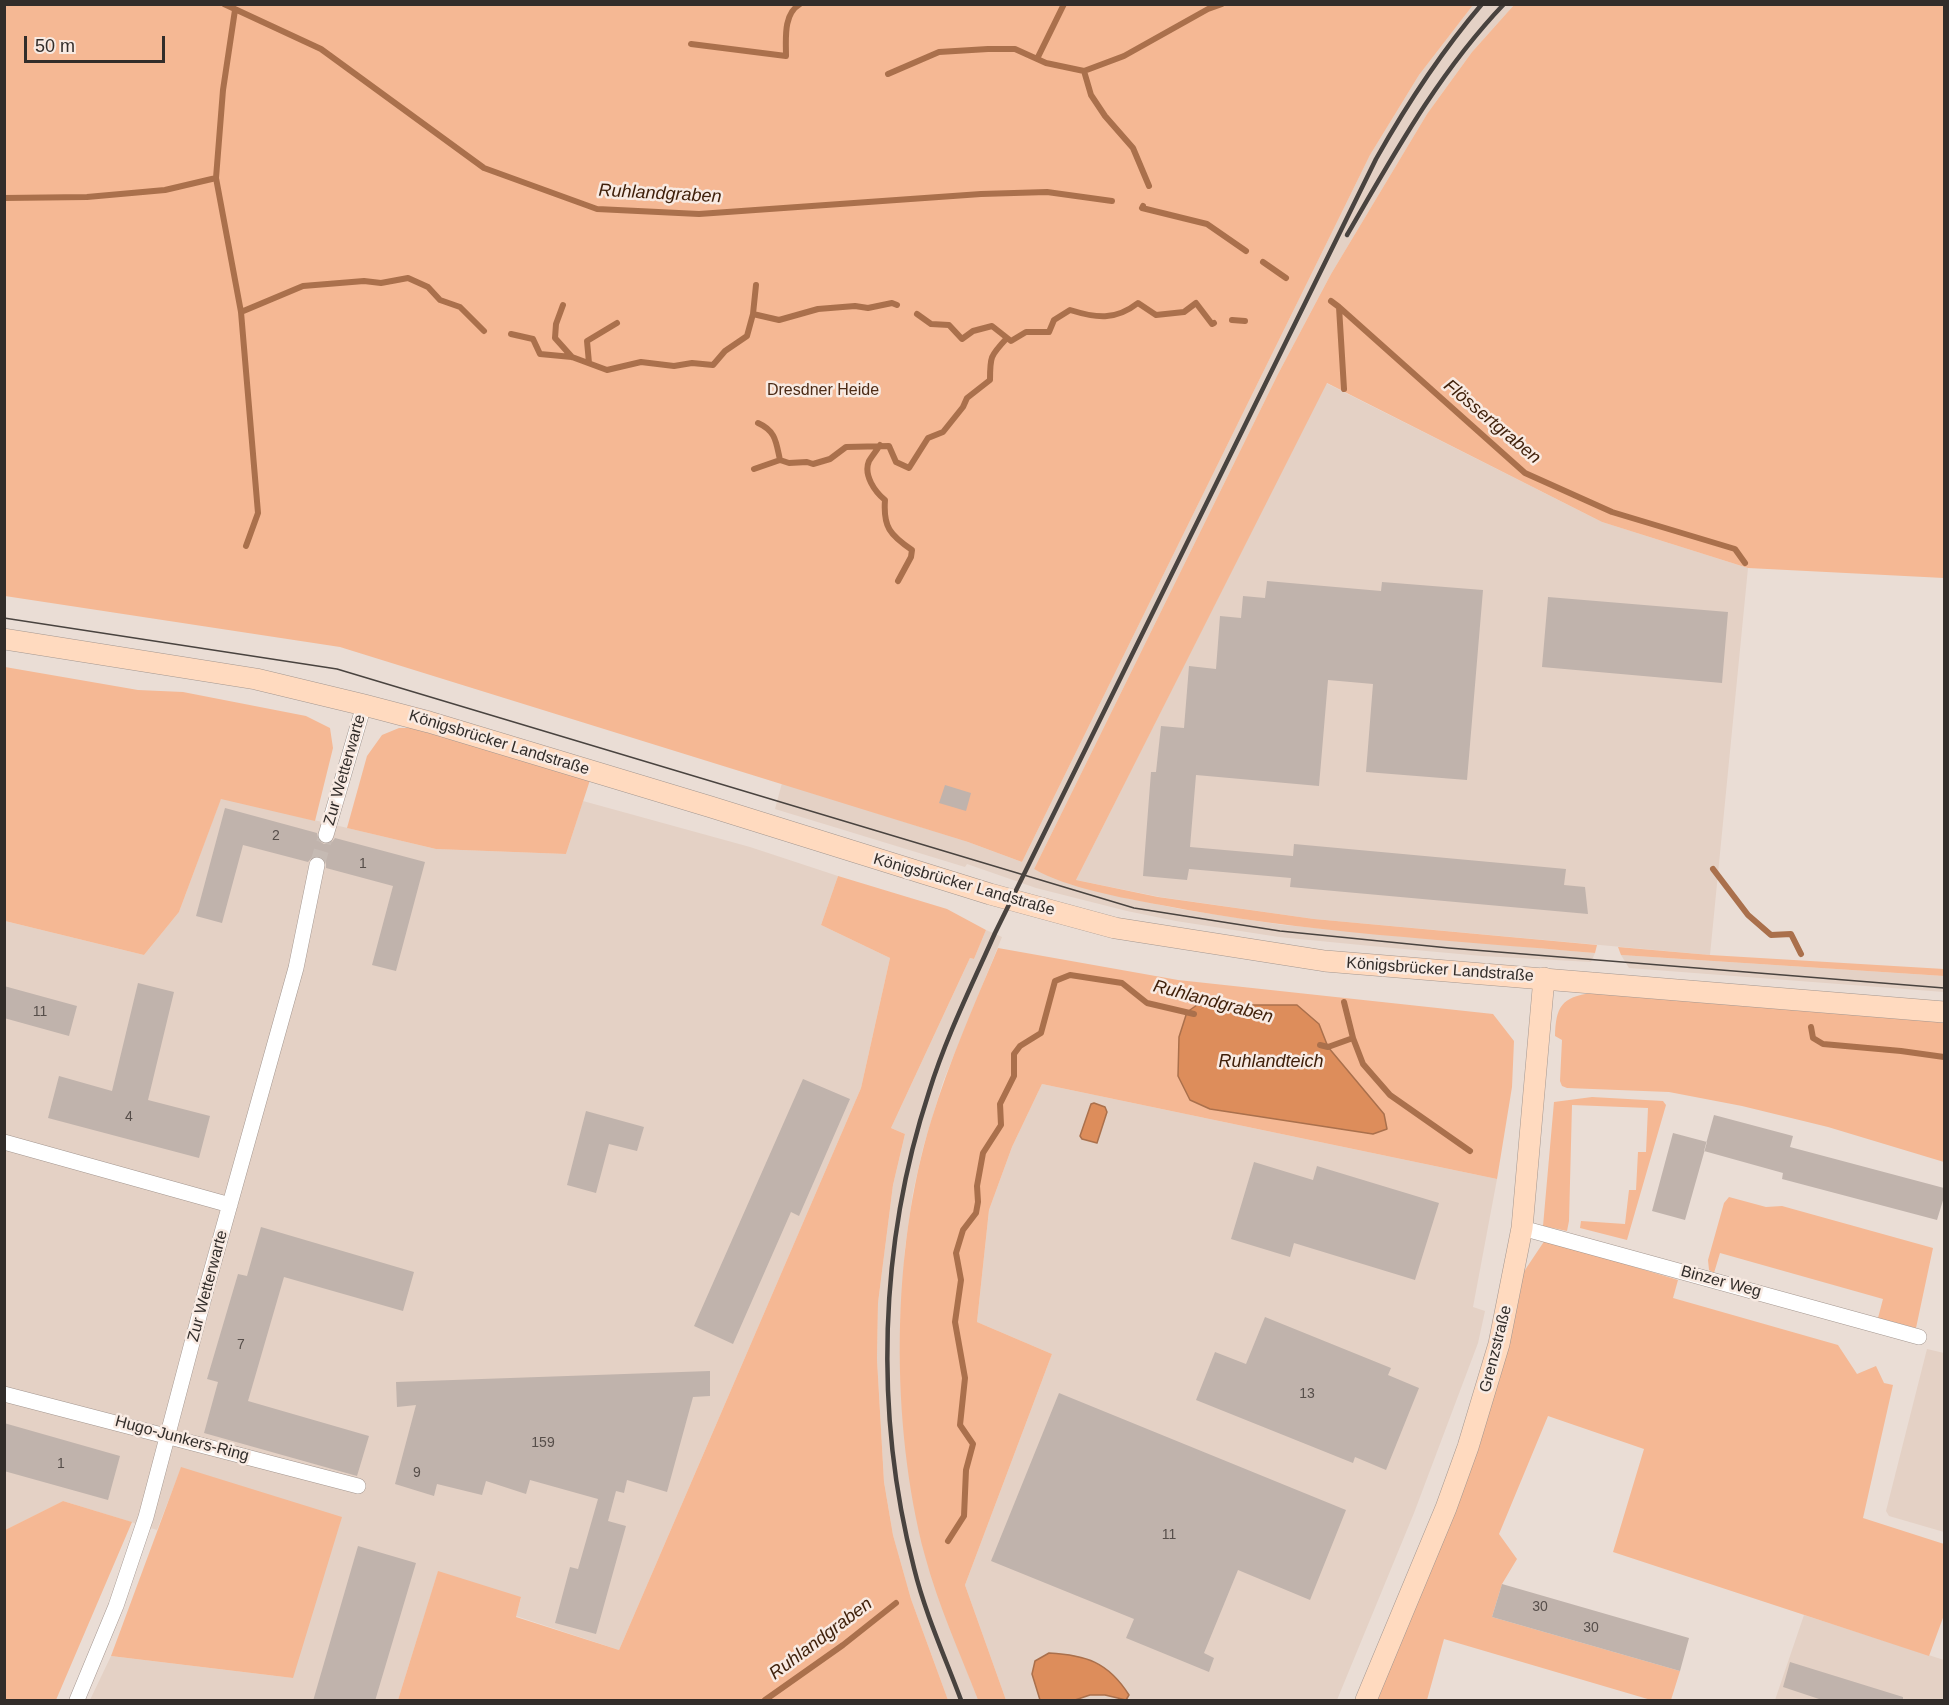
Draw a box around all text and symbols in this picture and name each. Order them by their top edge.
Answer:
scale bar [27,24,168,62]
text: 50 m [35,36,75,56]
water label: Ruhlandgraben [598,180,722,208]
water label: Flössertgraben [1439,375,1545,469]
park label: Dresdner Heide [767,381,879,401]
street label: Königsbrücker Landstraße [406,706,592,780]
street label: Zur Wetterwarte [320,712,370,828]
house number: 2 [272,828,280,844]
street label: Königsbrücker Landstraße [871,850,1057,920]
house number: 1 [359,856,367,872]
street label: Königsbrücker Landstraße [1346,954,1534,986]
water label: Ruhlandgraben [1151,976,1275,1028]
house number: 11 [33,1004,47,1020]
water label: Ruhlandteich [1218,1051,1324,1073]
house number: 4 [125,1109,133,1125]
street label: Zur Wetterwarte [184,1228,232,1344]
street label: Binzer Weg [1679,1262,1763,1302]
street label: Grenzstraße [1476,1304,1516,1394]
house number: 7 [237,1337,245,1353]
house number: 13 [1299,1386,1315,1402]
street label: Hugo-Junkers-Ring [113,1412,251,1466]
house number: 159 [531,1435,555,1451]
house number: 1 [57,1456,65,1472]
house number: 9 [413,1465,421,1481]
house number: 11 [1162,1527,1176,1543]
water label: Ruhlandgraben [765,1593,877,1685]
house number: 30 [1532,1599,1548,1615]
house number: 30 [1583,1620,1599,1636]

